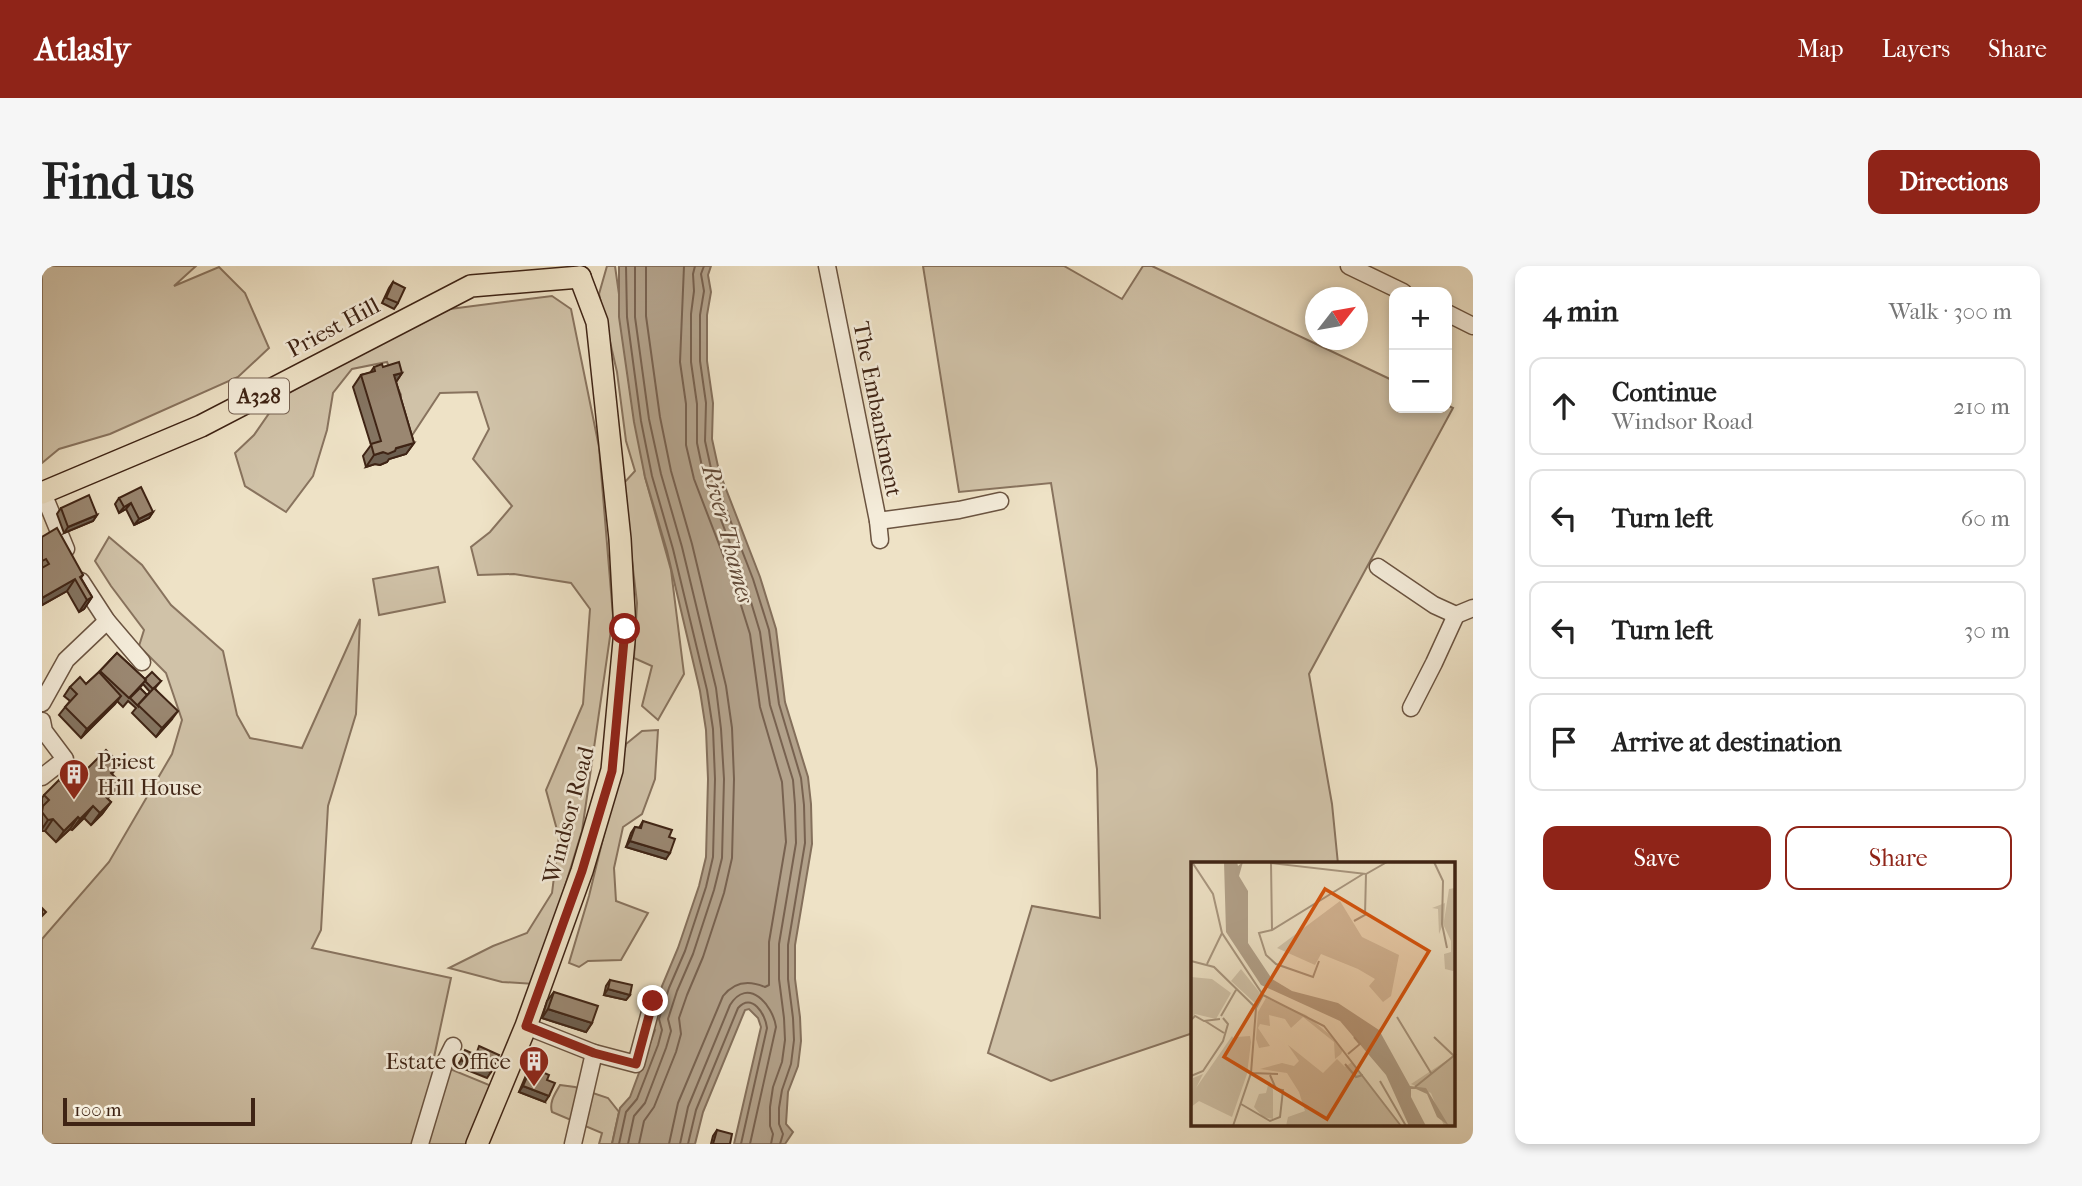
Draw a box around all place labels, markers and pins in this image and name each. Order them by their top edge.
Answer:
place label: Priest Hill House [97,748,202,801]
building icon: Priest Hill House [57,757,91,801]
building icon: Estate Office [517,1044,551,1088]
place label: Estate Office [385,1048,511,1075]

